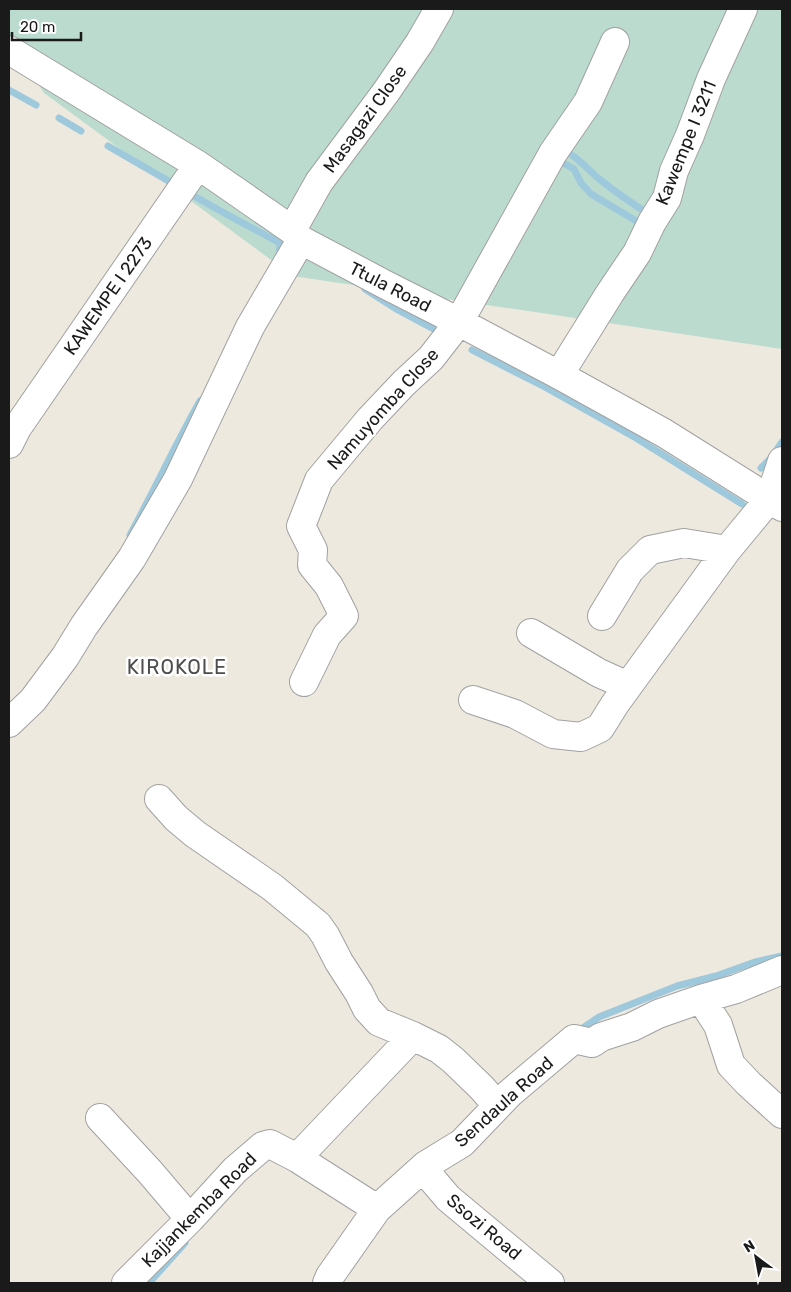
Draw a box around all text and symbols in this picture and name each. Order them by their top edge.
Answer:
scale bar [12,10,81,42]
text: 20 m [20,18,55,36]
street label: Masagazi Close [319,61,411,177]
street label: Kawempe I 3211 [651,78,721,208]
street label: KAWEMPE I 2273 [59,233,157,359]
street label: Ttula Road [345,257,435,317]
street label: Namuyomba Close [323,344,443,474]
district label: KIROKOLE [127,655,227,679]
street label: Sendaula Road [450,1052,558,1152]
street label: Kajjankemba Road [137,1148,261,1272]
street label: Ssozi Road [442,1189,526,1265]
north arrow [731,1232,781,1282]
text: N [741,1237,758,1256]

